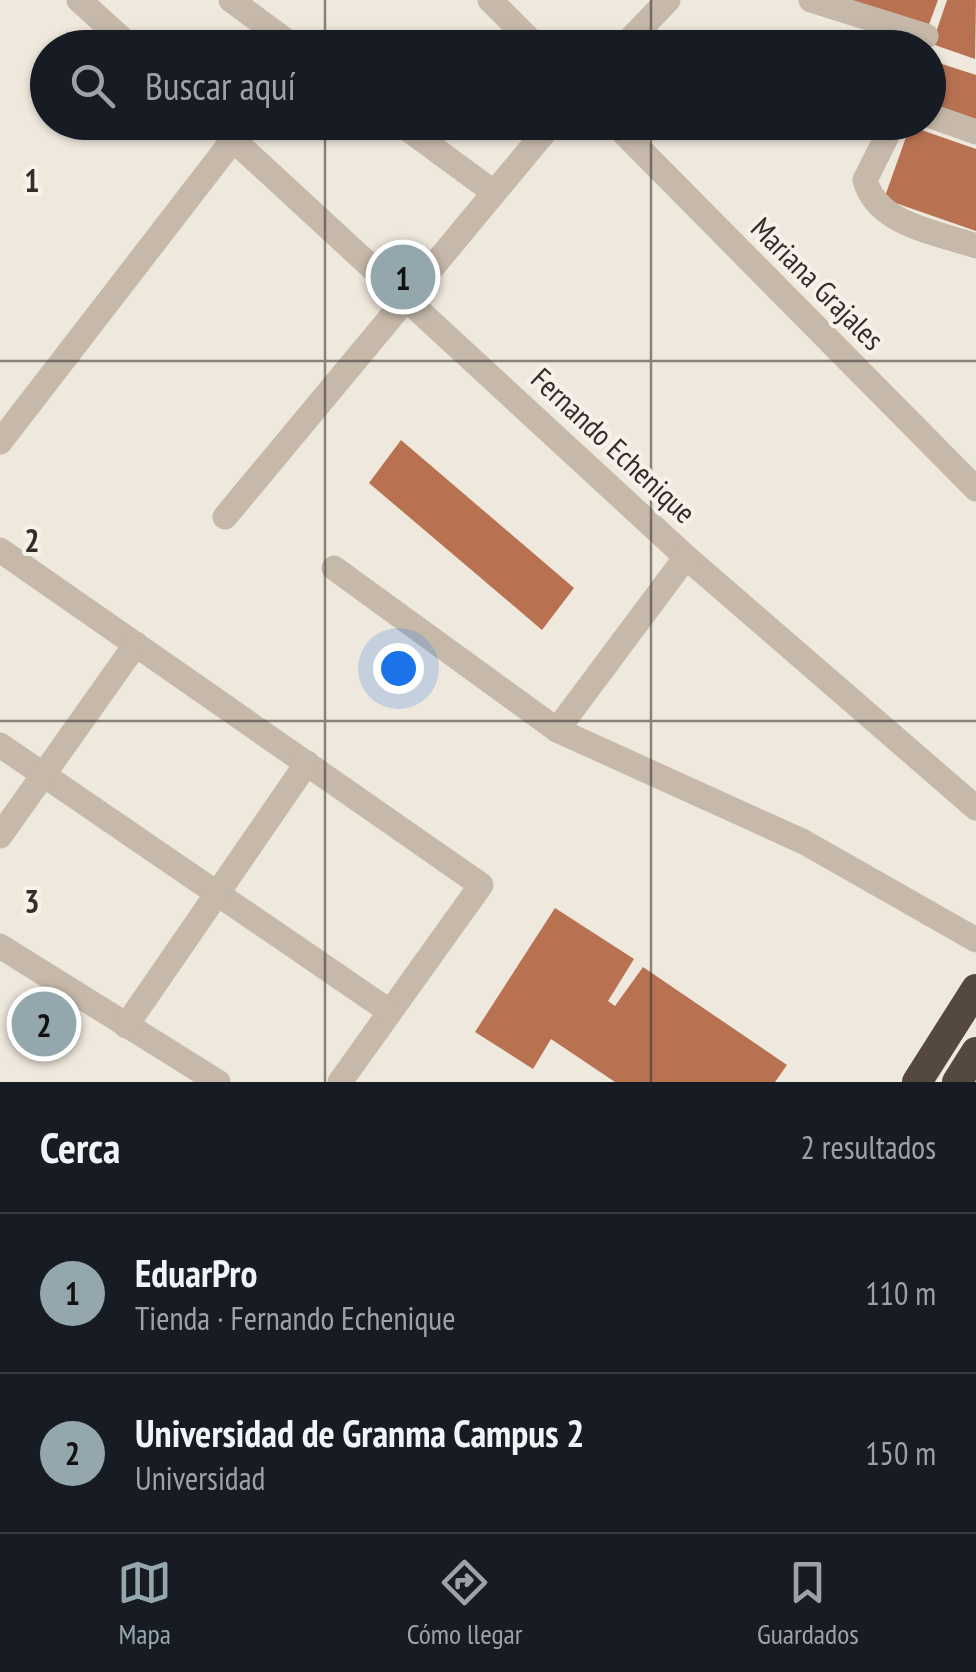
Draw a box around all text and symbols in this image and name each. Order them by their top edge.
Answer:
search box [30,30,946,140]
icon: search [65,58,120,113]
text: Buscar aquí [145,61,296,110]
text: 1 [24,159,40,201]
street label: Mariana Grajales [743,208,893,358]
pin: 1 [370,240,436,314]
street label: Fernando Echenique [524,359,704,531]
text: 2 [24,519,40,561]
your location [373,643,424,694]
text: 3 [24,880,40,922]
pin: 2 [12,986,76,1062]
text: Cerca [40,1120,120,1175]
text: 2 resultados [801,1126,936,1168]
text: EduarPro [135,1248,257,1297]
text: 1 [65,1272,80,1314]
text: 110 m [865,1272,936,1314]
text: Tienda · Fernando Echenique [135,1297,455,1339]
text: Universidad de Granma Campus 2 [135,1408,585,1457]
text: 2 [65,1432,80,1474]
text: 150 m [865,1432,936,1474]
text: Universidad [135,1457,265,1499]
tab: Mapa [117,1555,172,1652]
tab: Cómo llegar [407,1555,522,1652]
tab: Guardados [757,1555,859,1652]

